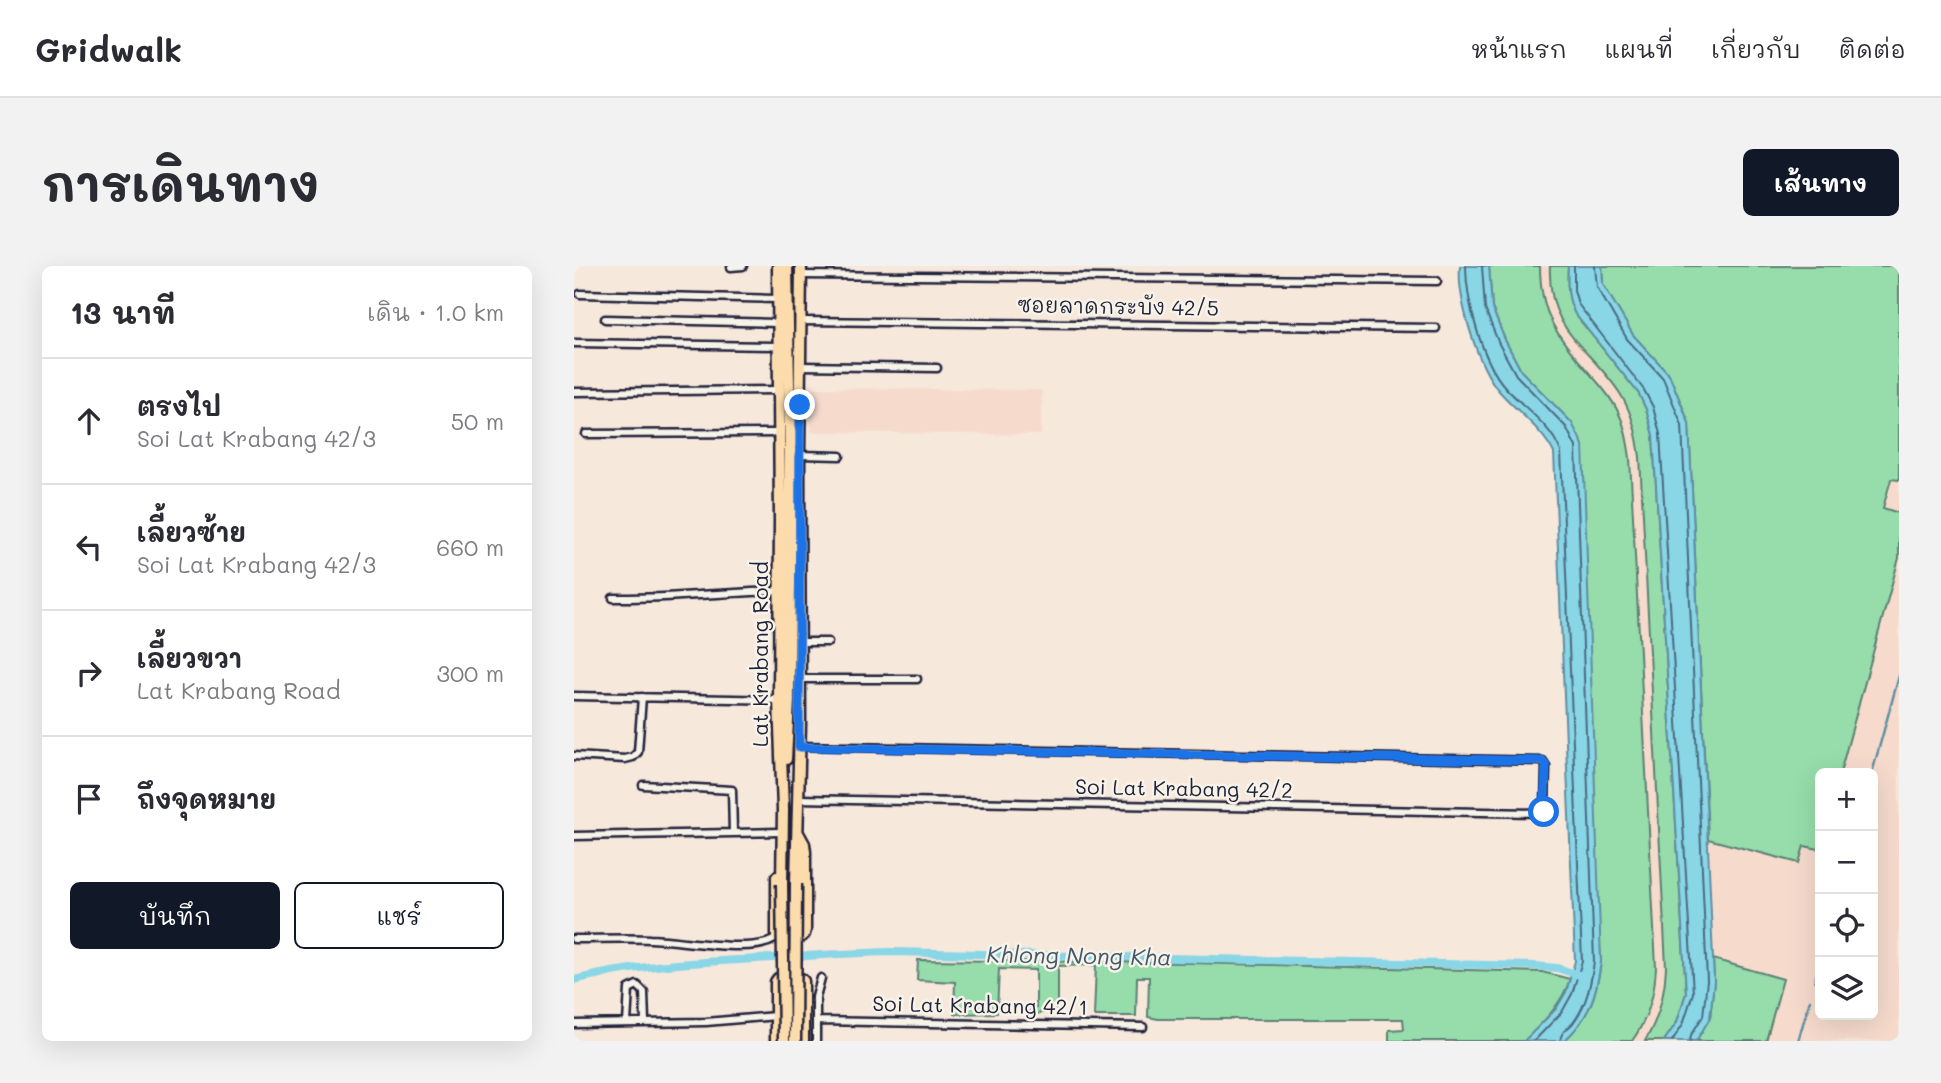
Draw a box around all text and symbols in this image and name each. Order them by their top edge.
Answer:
text: Gridwalk [35,27,182,70]
text: หน้าแรก [1471,33,1567,64]
text: แผนที่ [1605,33,1673,64]
text: เกี่ยวกับ [1711,33,1801,64]
text: ติดต่อ [1839,33,1906,64]
button: เส้นทาง [1743,149,1899,216]
text: การเดินทาง [42,151,319,214]
street label: ซอยลาดกระบัง 42/5 [1017,290,1219,321]
text: 13 นาที [70,292,175,332]
text: เดิน · 1.0 km [367,297,504,327]
text: ตรงไป [137,389,221,423]
route end [784,389,815,420]
icon: ahead [70,402,108,440]
text: 50 m [451,406,504,436]
text: Soi Lat Krabang 42/3 [137,423,376,453]
text: เลี้ยวซ้าย [137,515,246,549]
icon: left [70,528,108,566]
text: 660 m [436,532,504,562]
text: Soi Lat Krabang 42/3 [137,549,376,579]
street label: Lat Krabang Road [746,561,773,747]
text: เลี้ยวขวา [137,641,242,675]
icon: right [70,654,108,692]
text: 300 m [436,658,504,688]
text: Lat Krabang Road [137,675,340,705]
map controls [1815,768,1878,1020]
button: + [1815,768,1878,831]
street label: Soi Lat Krabang 42/2 [1075,772,1293,803]
icon: arrive [70,780,108,818]
text: ถึงจุดหมาย [137,782,276,816]
route start [1528,796,1559,827]
button: − [1815,831,1878,894]
button: บันทึก [70,882,280,949]
button: แชร์ [294,882,504,949]
button: locate [1815,894,1878,957]
water label: Khlong Nong Kha [986,938,1172,972]
button: layers [1815,957,1878,1020]
street label: Soi Lat Krabang 42/1 [872,989,1088,1020]

